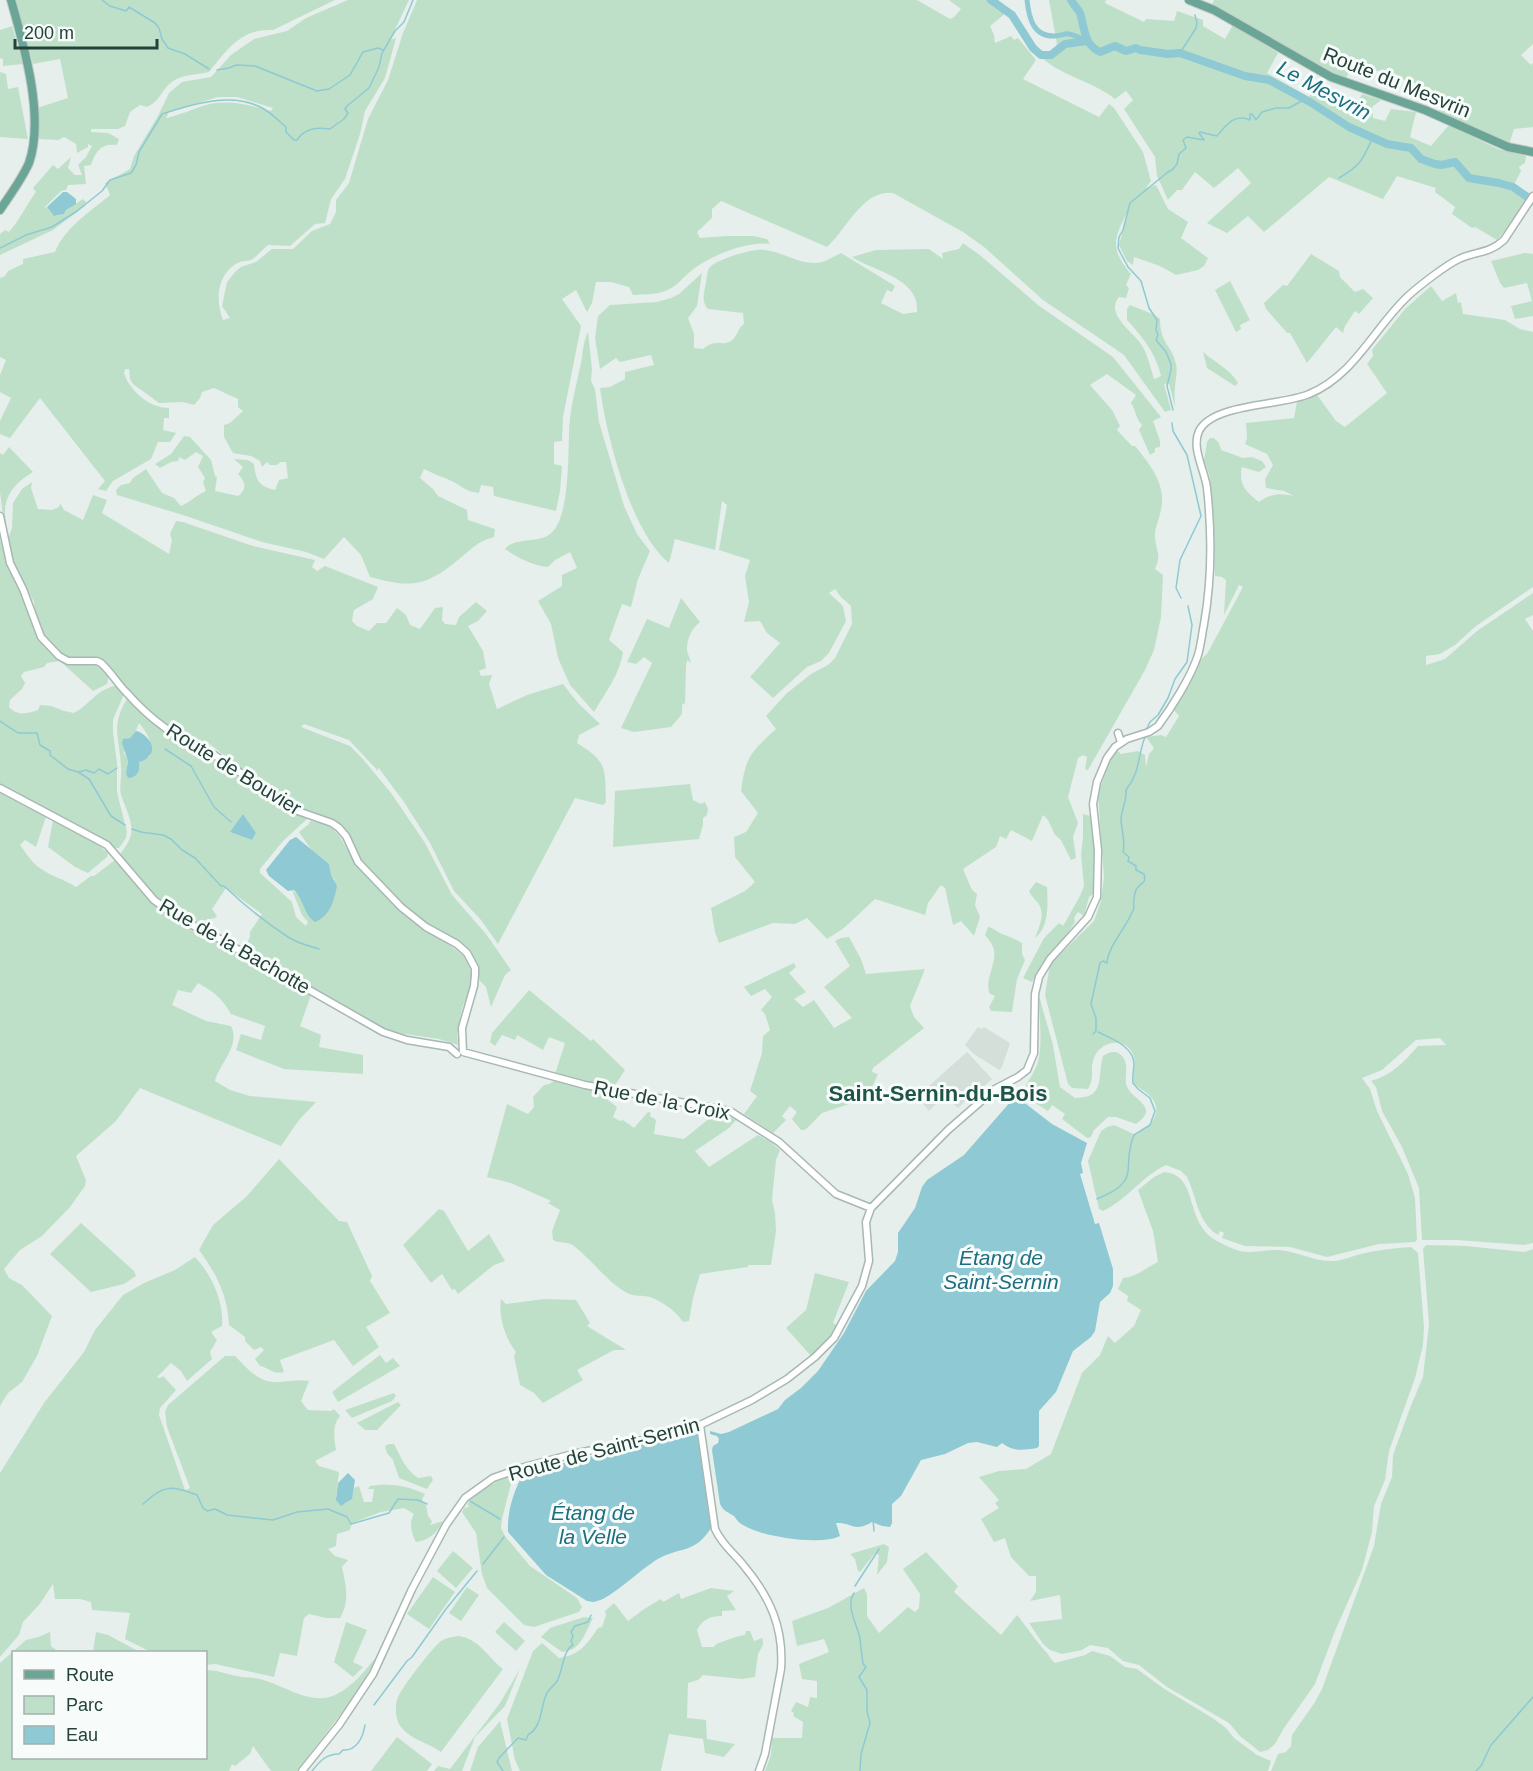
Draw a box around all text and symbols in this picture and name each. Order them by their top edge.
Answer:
scale bar [15,12,158,50]
text: 200 m [24,23,74,43]
street label: Route du Mesvrin [1320,42,1474,122]
water label: Le Mesvrin [1273,56,1375,124]
street label: Route de Bouvier [163,719,306,819]
street label: Rue de la Bachotte [156,894,314,998]
street label: Rue de la Croix [592,1076,732,1124]
district label: Saint-Sernin-du-Bois [829,1081,1047,1106]
water label: Étang de Saint-Sernin [943,1246,1059,1293]
street label: Route de Saint-Sernin [506,1413,702,1485]
water label: Étang de la Velle [551,1501,635,1548]
legend [12,1651,207,1759]
text: Route [66,1665,114,1685]
text: Parc [66,1695,103,1715]
text: Eau [66,1725,98,1745]

